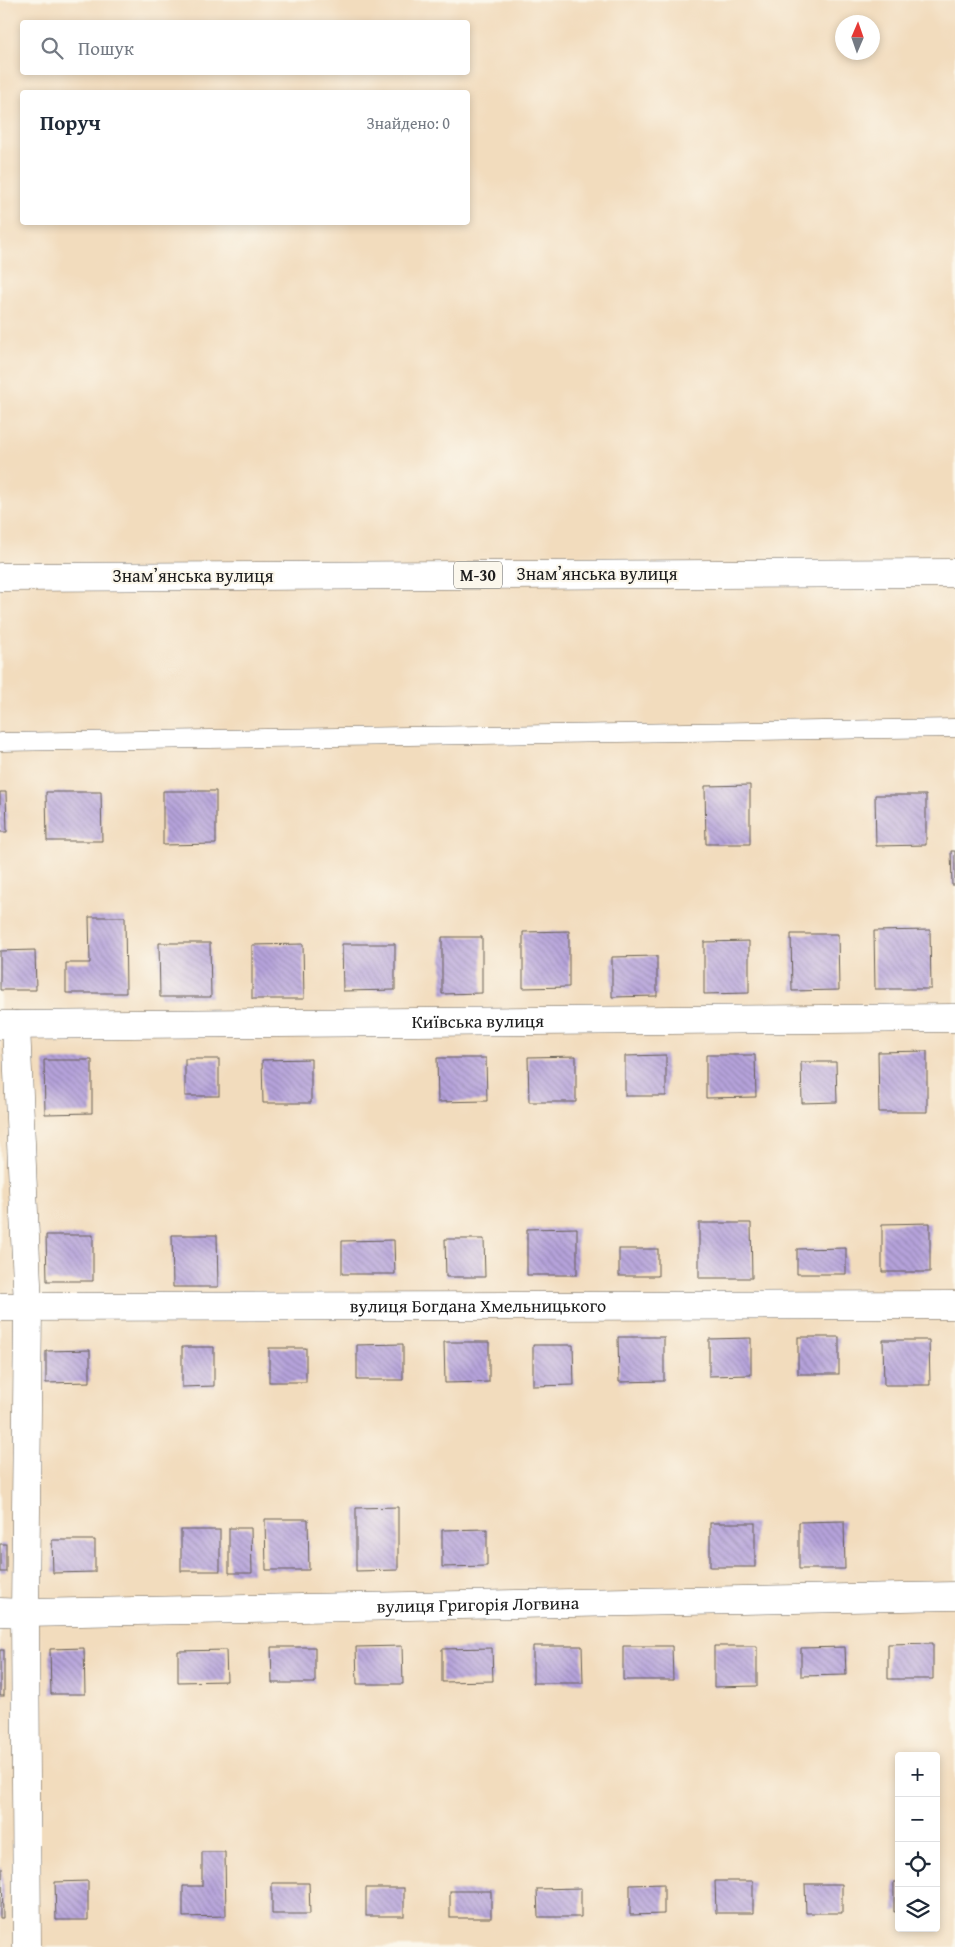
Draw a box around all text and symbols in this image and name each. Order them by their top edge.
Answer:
north arrow [835,15,880,60]
search box [20,20,470,75]
icon: search [38,34,66,62]
text: Пошук [78,34,134,62]
text: Поруч [40,107,101,138]
text: Знайдено: 0 [367,111,450,135]
street label: Знамʼянська вулиця [516,560,678,587]
street label: Знамʼянська вулиця [112,562,274,589]
road number: М-30 [454,562,502,588]
street label: Київська вулиця [412,1007,544,1035]
street label: вулиця Богдана Хмельницького [350,1292,606,1319]
street label: вулиця Григорія Логвина [376,1589,580,1620]
map controls [895,1752,940,1932]
button: + [895,1752,940,1797]
button: − [895,1797,940,1842]
button: locate [895,1842,940,1887]
button: layers [895,1887,940,1932]

